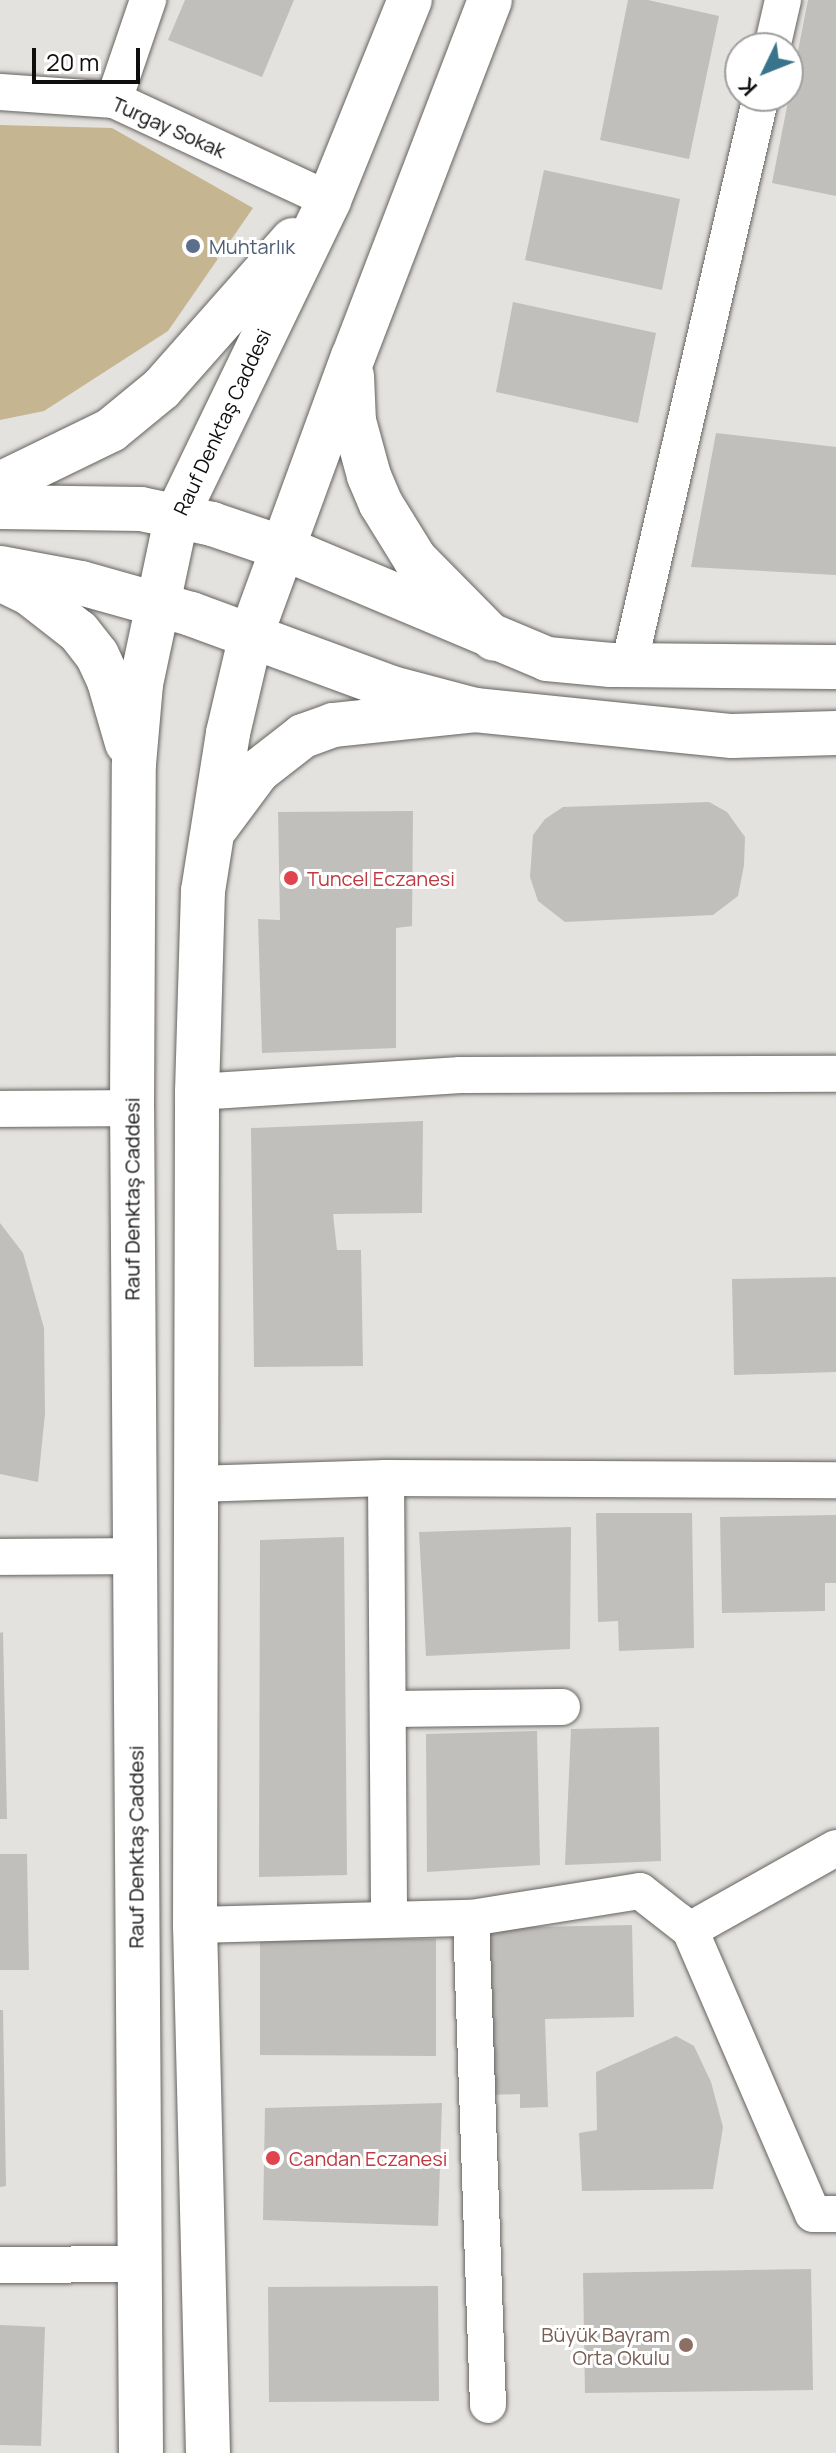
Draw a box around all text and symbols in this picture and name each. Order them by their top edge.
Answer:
scale bar [36,32,144,82]
north arrow [724,32,804,112]
text: 20 m [46,45,99,78]
text: K [732,72,764,102]
street label: Turgay Sokak [109,91,229,163]
place label: Muhtarlık [209,234,295,258]
marker: Muhtarlık [184,237,202,255]
street label: Rauf Denktaş Caddesi [168,325,276,519]
place label: Tuncel Eczanesi [307,866,455,890]
marker: Tuncel Eczanesi [282,869,300,887]
street label: Rauf Denktaş Caddesi [120,1098,144,1300]
street label: Rauf Denktaş Caddesi [124,1746,148,1948]
place label: Candan Eczanesi [289,2146,447,2170]
marker: Candan Eczanesi [264,2149,282,2167]
place label: Büyük Bayram Orta Okulu [541,2322,670,2369]
marker: Büyük Bayram Orta Okulu [677,2336,695,2354]

